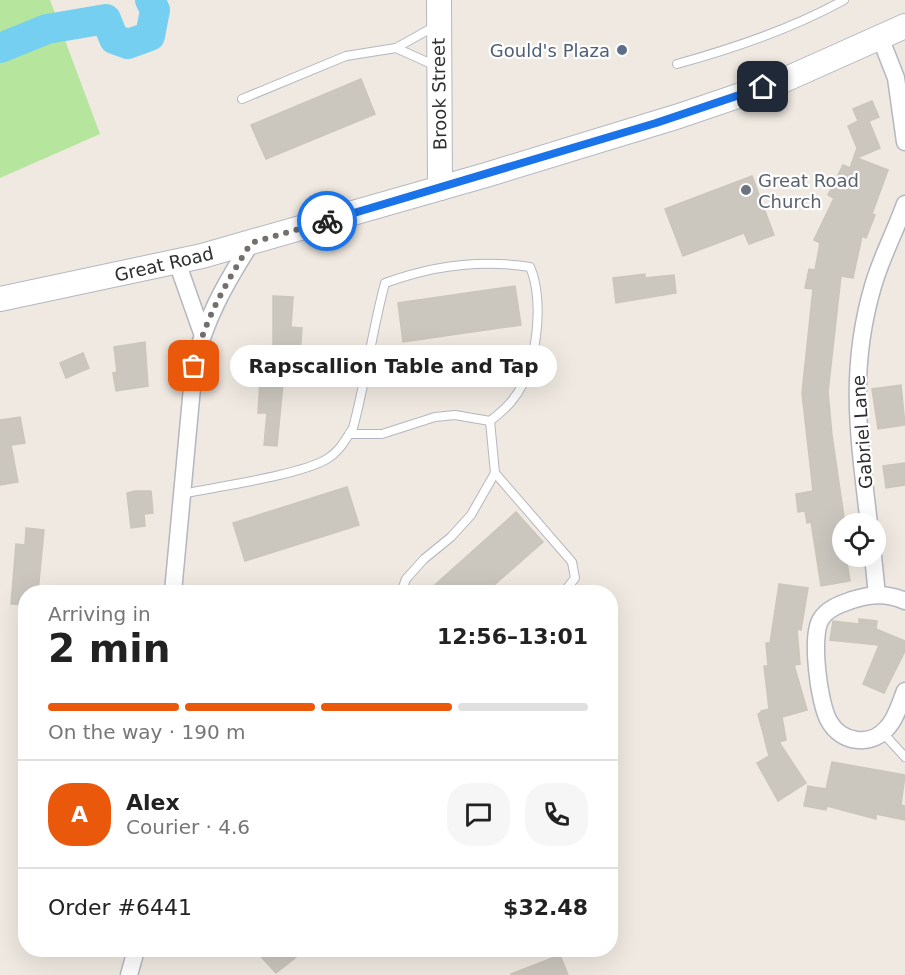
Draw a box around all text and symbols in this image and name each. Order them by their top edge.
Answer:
street label: Brook Street [428,38,450,150]
place label: Gould's Plaza [490,40,610,61]
marker: Gould's Plaza [615,43,629,57]
pin [737,61,788,112]
icon: home [746,70,779,103]
place label: Great Road Church [758,170,859,212]
marker: Great Road Church [739,183,753,197]
courier [297,191,357,251]
icon: bike [311,205,344,238]
street label: Great Road [112,242,216,286]
pin [168,340,219,391]
callout: Rapscallion Table and Tap [230,345,557,387]
icon: bag [177,349,210,382]
text: Rapscallion Table and Tap [248,354,539,378]
street label: Gabriel Lane [848,374,876,490]
map controls [832,513,886,567]
button: locate [832,513,886,567]
text: Arriving in [48,602,151,626]
text: 12:56–13:01 [437,624,588,649]
text: 2 min [48,626,170,671]
text: On the way · 190 m [48,720,246,744]
button: chat [447,783,510,846]
button: phone [525,783,588,846]
text: Alex [126,790,180,815]
text: A [71,802,88,827]
text: Courier · 4.6 [126,815,250,839]
text: Order #6441 [48,895,192,920]
text: $32.48 [503,895,588,920]

